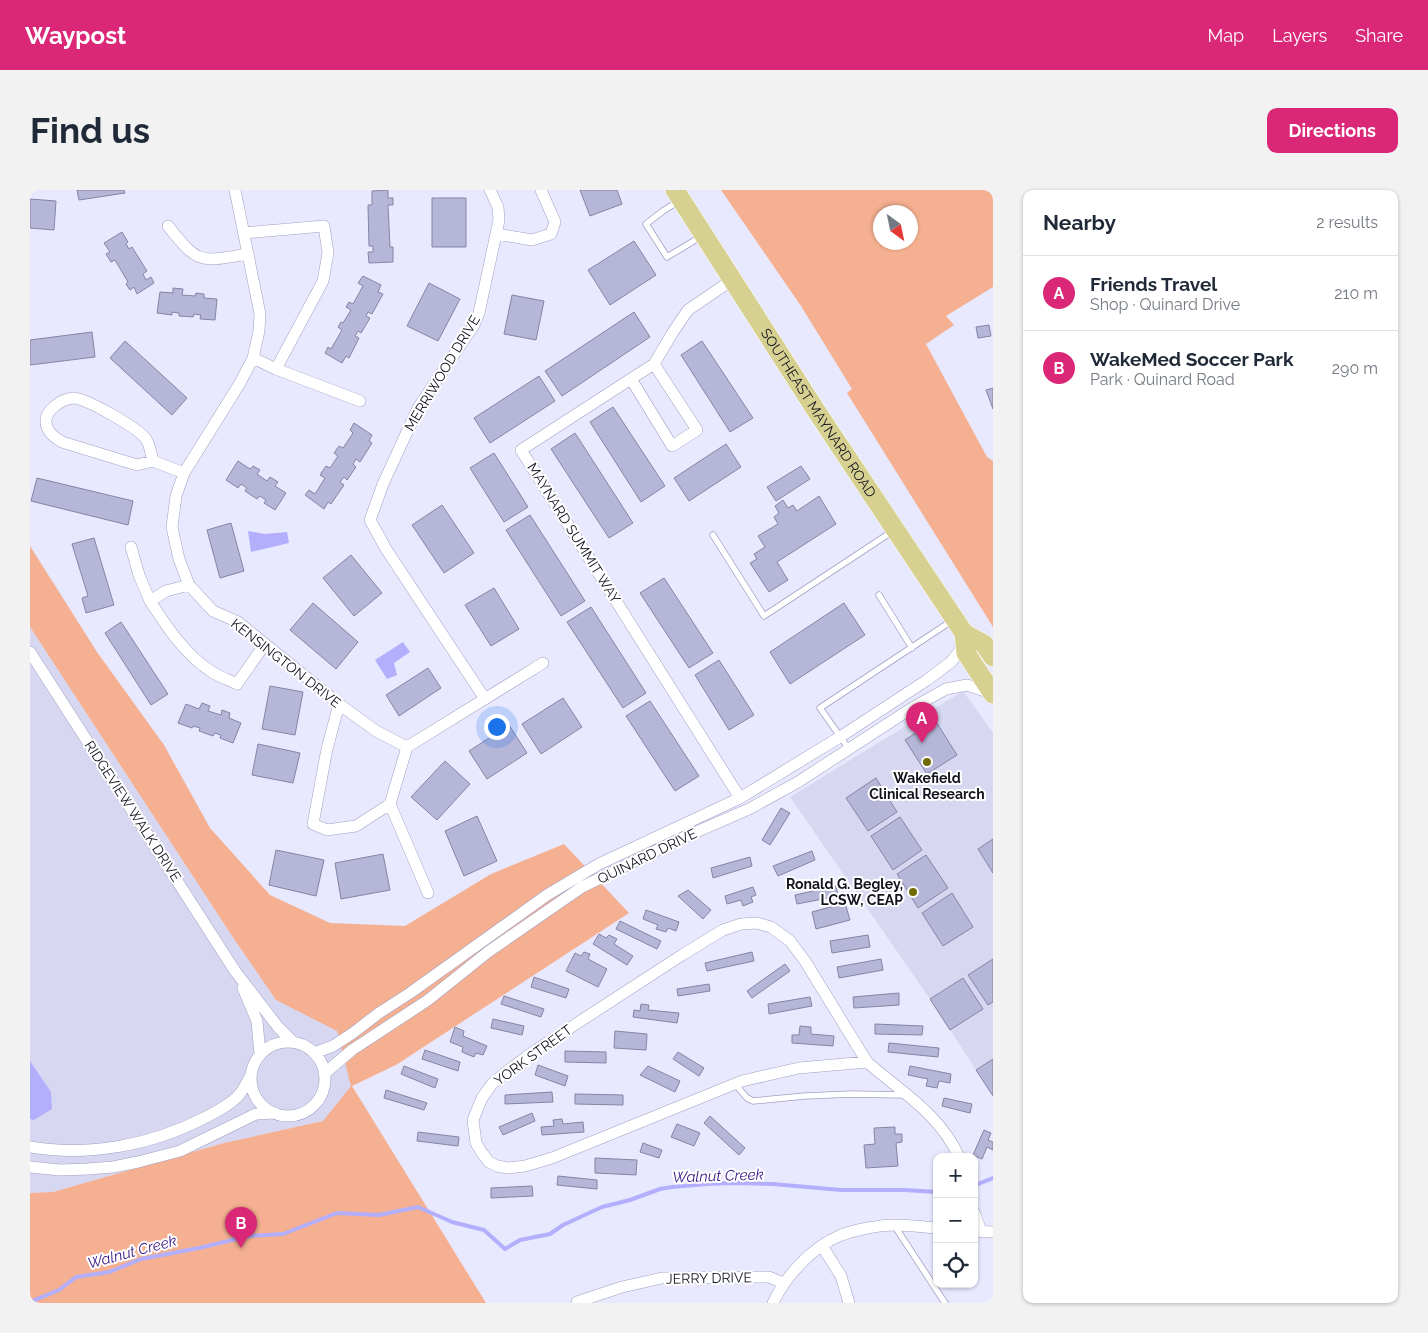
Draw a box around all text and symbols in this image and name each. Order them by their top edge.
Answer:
text: Waypost [25,21,126,50]
text: Map [1208,25,1244,46]
text: Layers [1272,25,1327,46]
text: Share [1355,25,1403,46]
button: Directions [1267,108,1398,153]
text: Find us [30,110,150,151]
north arrow [873,205,918,250]
text: Nearby [1043,210,1116,235]
text: 2 results [1316,213,1378,232]
text: Friends Travel [1090,273,1217,295]
text: A [1054,284,1064,303]
text: 210 m [1334,284,1378,303]
text: Shop · Quinard Drive [1090,295,1240,314]
street label: MERRIWOOD DRIVE [401,312,483,434]
street label: SOUTHEAST MAYNARD ROAD [758,325,879,500]
text: WakeMed Soccer Park [1090,348,1294,370]
text: B [1054,359,1064,378]
text: 290 m [1332,359,1378,378]
text: Park · Quinard Road [1090,370,1235,389]
street label: MAYNARD SUMMIT WAY [524,460,624,606]
street label: KENSINGTON DRIVE [228,615,344,711]
pin: A [906,702,938,743]
your location [484,714,510,740]
street label: RIDGEVIEW WALK DRIVE [82,738,184,884]
marker: Wakefield Clinical Research [921,756,933,768]
place label: Wakefield Clinical Research [869,770,985,802]
street label: QUINARD DRIVE [595,825,699,887]
place label: Ronald G. Begley, LCSW, CEAP [786,876,903,908]
marker: Ronald G. Begley, LCSW, CEAP [907,886,919,898]
street label: YORK STREET [491,1021,575,1089]
map controls [933,1153,978,1288]
button: + [933,1153,978,1198]
water label: Walnut Creek [672,1165,764,1187]
button: − [933,1198,978,1243]
pin: B [225,1207,257,1248]
water label: Walnut Creek [86,1231,178,1273]
button: locate [933,1243,978,1288]
street label: JERRY DRIVE [666,1269,752,1287]

